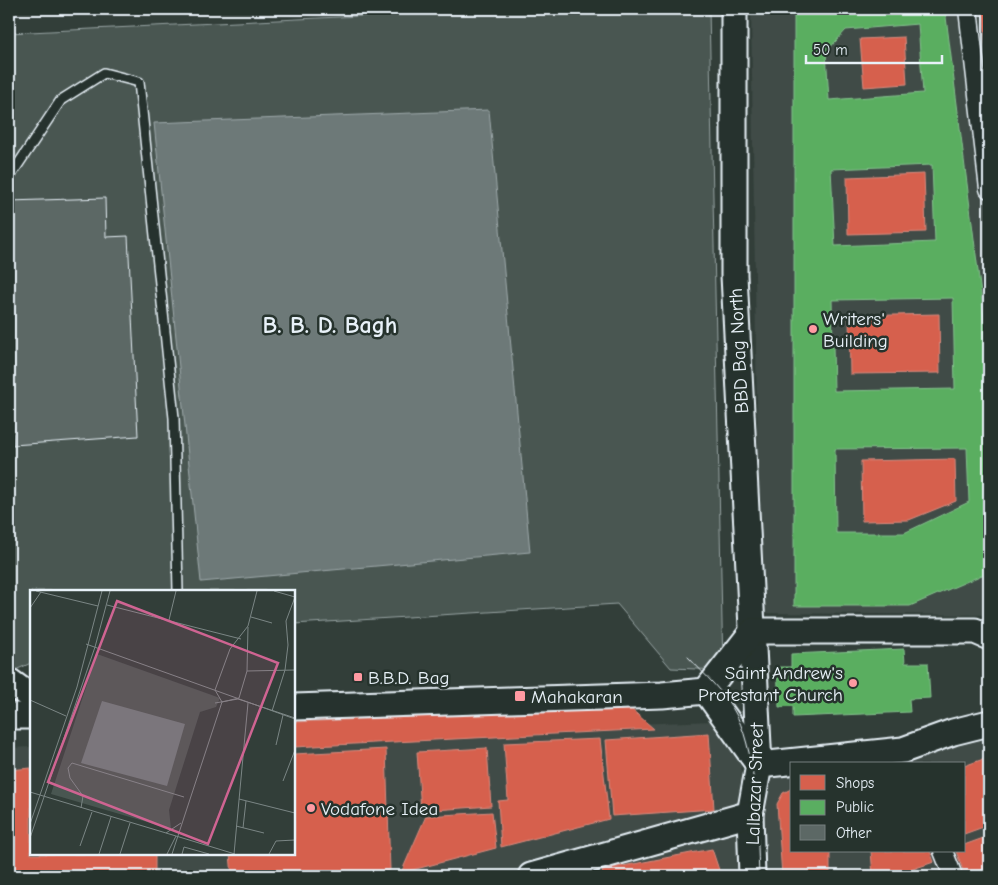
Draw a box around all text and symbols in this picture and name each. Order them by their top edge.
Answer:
scale bar [806,32,942,64]
text: 50 m [813,41,848,59]
street label: BBD Bag North [725,288,753,414]
place label: Writers' Building [823,308,888,352]
district label: B. B. D. Bagh [263,311,397,339]
marker: Writers' Building [807,323,819,335]
inset map [30,590,295,855]
place label: Saint Andrew's Protestant Church [698,662,843,706]
place label: B.B.D. Bag [368,667,450,689]
marker: B.B.D. Bag [352,671,364,683]
marker: Saint Andrew's Protestant Church [847,677,859,689]
place label: Mahakaran [531,686,623,708]
marker: Mahakaran [513,689,527,703]
street label: Lalbazar Street [742,722,768,845]
legend [790,762,966,852]
text: Shops [836,774,874,792]
place label: Vodafone Idea [321,798,438,820]
text: Public [836,798,874,816]
marker: Vodafone Idea [305,802,317,814]
text: Other [836,824,871,842]

